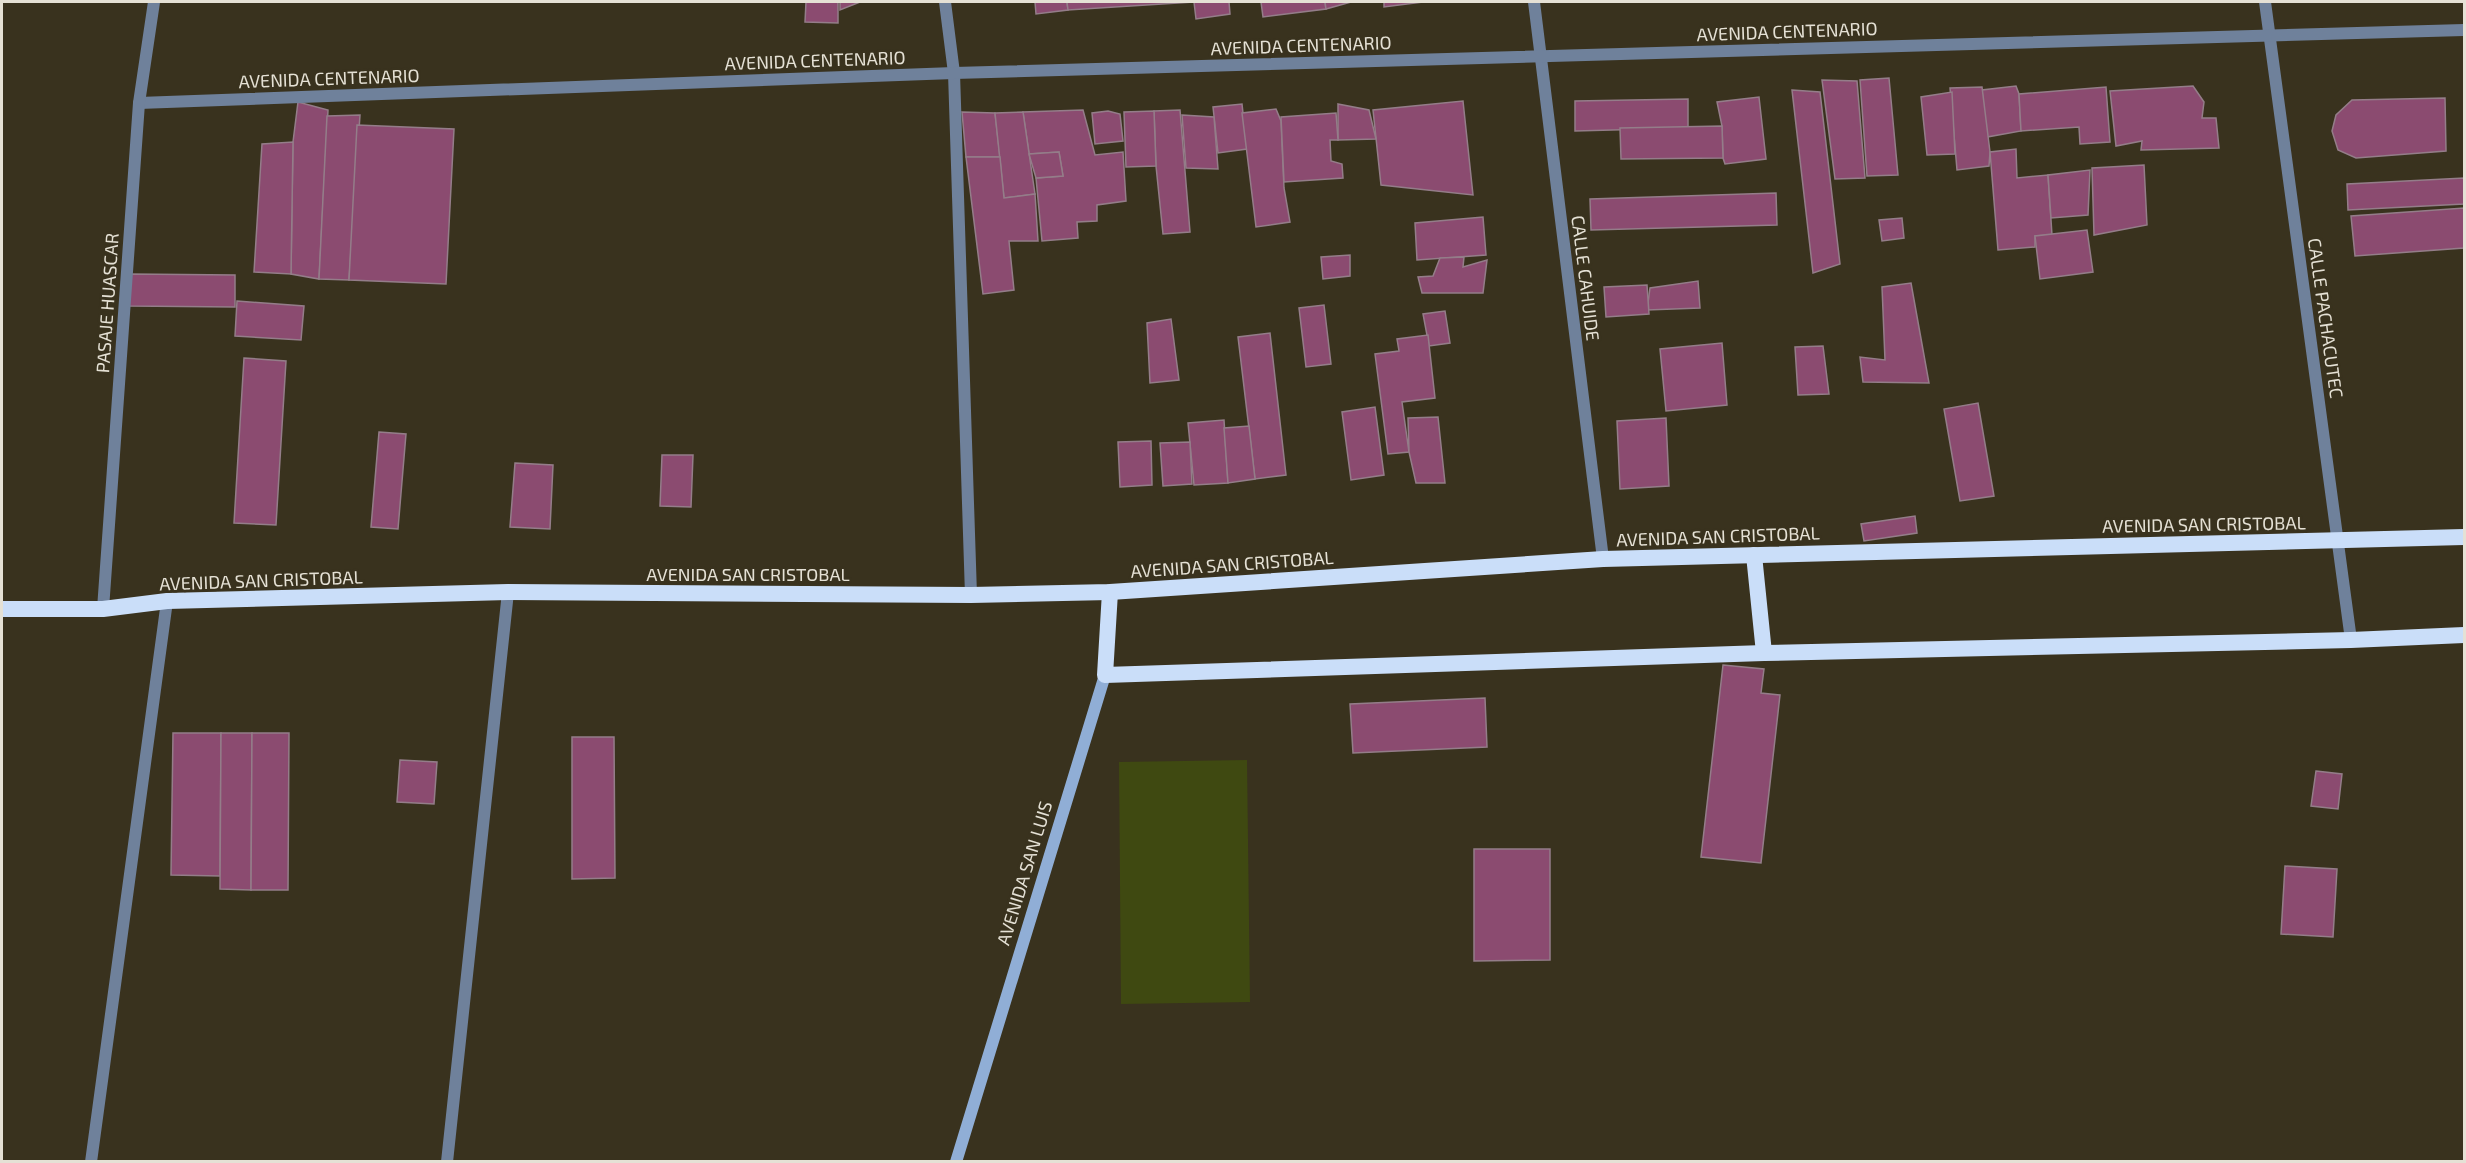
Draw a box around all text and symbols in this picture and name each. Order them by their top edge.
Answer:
street label: AVENIDA CENTENARIO [1696,17,1878,45]
street label: AVENIDA CENTENARIO [1210,31,1392,59]
street label: AVENIDA CENTENARIO [724,46,906,74]
street label: AVENIDA CENTENARIO [238,64,420,92]
street label: CALLE CAHUIDE [1567,214,1605,342]
street label: PASAJE HUASCAR [91,232,123,374]
street label: CALLE PACHACUTEC [2304,236,2348,400]
street label: AVENIDA SAN CRISTOBAL [2102,511,2306,537]
street label: AVENIDA SAN CRISTOBAL [1616,521,1820,551]
street label: AVENIDA SAN CRISTOBAL [1130,546,1334,582]
street label: AVENIDA SAN CRISTOBAL [646,563,850,585]
street label: AVENIDA SAN CRISTOBAL [159,565,363,595]
street label: AVENIDA SAN LUIS [992,798,1056,948]

